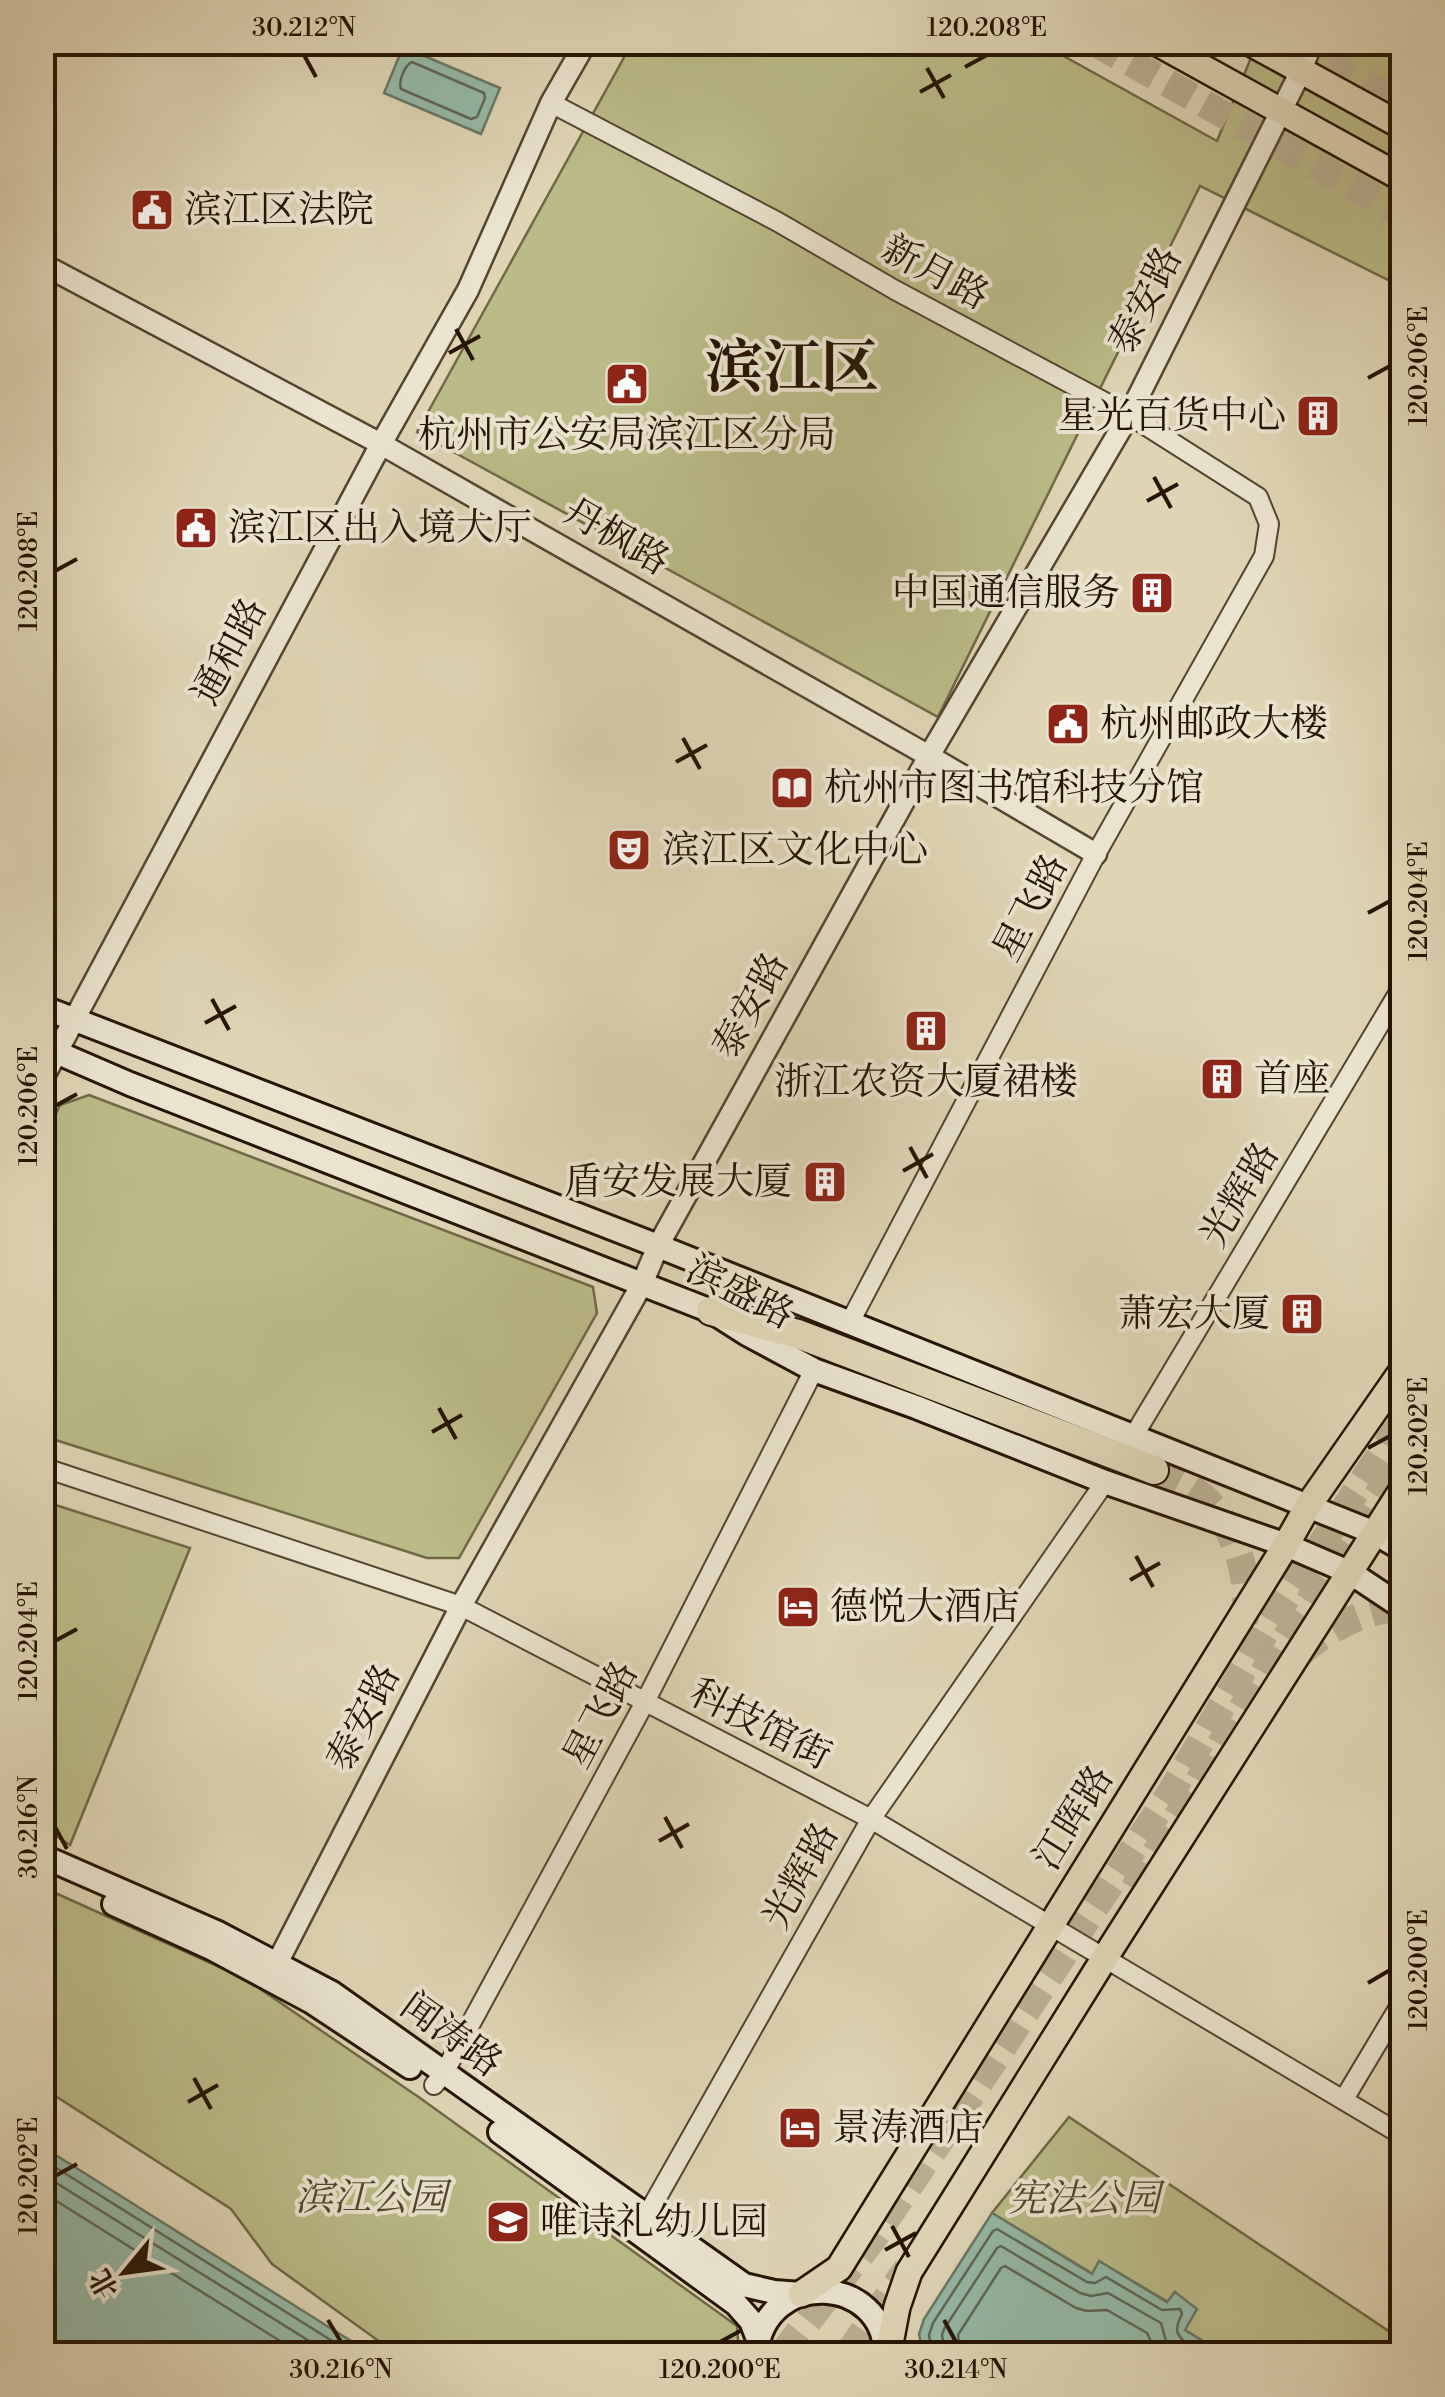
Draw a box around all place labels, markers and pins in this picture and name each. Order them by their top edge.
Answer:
public building icon: 滨江区法院 [129,187,175,233]
place label: 滨江区法院 [184,187,374,234]
public building icon: 杭州市公安局滨江区分局 [604,361,650,407]
place label: 星光百货中心 [1058,393,1286,440]
building icon: 星光百货中心 [1295,393,1341,439]
place label: 杭州市公安局滨江区分局 [418,412,836,459]
public building icon: 滨江区出入境大厅 [173,505,219,551]
place label: 滨江区出入境大厅 [228,505,532,552]
place label: 中国通信服务 [892,570,1120,617]
building icon: 中国通信服务 [1129,570,1175,616]
public building icon: 杭州邮政大楼 [1045,701,1091,747]
place label: 杭州邮政大楼 [1100,701,1328,748]
library icon: 杭州市图书馆科技分馆 [769,765,815,811]
place label: 杭州市图书馆科技分馆 [824,765,1204,812]
theatre icon: 滨江区文化中心 [606,827,652,873]
place label: 滨江区文化中心 [662,827,928,874]
building icon: 浙江农资大厦裙楼 [903,1008,949,1054]
building icon: 首座 [1199,1056,1245,1102]
place label: 首座 [1254,1056,1330,1103]
place label: 浙江农资大厦裙楼 [774,1059,1078,1106]
place label: 盾安发展大厦 [564,1159,792,1206]
building icon: 盾安发展大厦 [802,1159,848,1205]
place label: 萧宏大厦 [1118,1291,1270,1338]
building icon: 萧宏大厦 [1279,1291,1325,1337]
hotel icon: 德悦大酒店 [775,1584,821,1630]
place label: 德悦大酒店 [830,1584,1020,1631]
hotel icon: 景涛酒店 [777,2105,823,2151]
place label: 景涛酒店 [832,2105,984,2152]
school or university icon: 唯诗礼幼儿园 [485,2199,531,2245]
place label: 唯诗礼幼儿园 [540,2199,768,2246]

